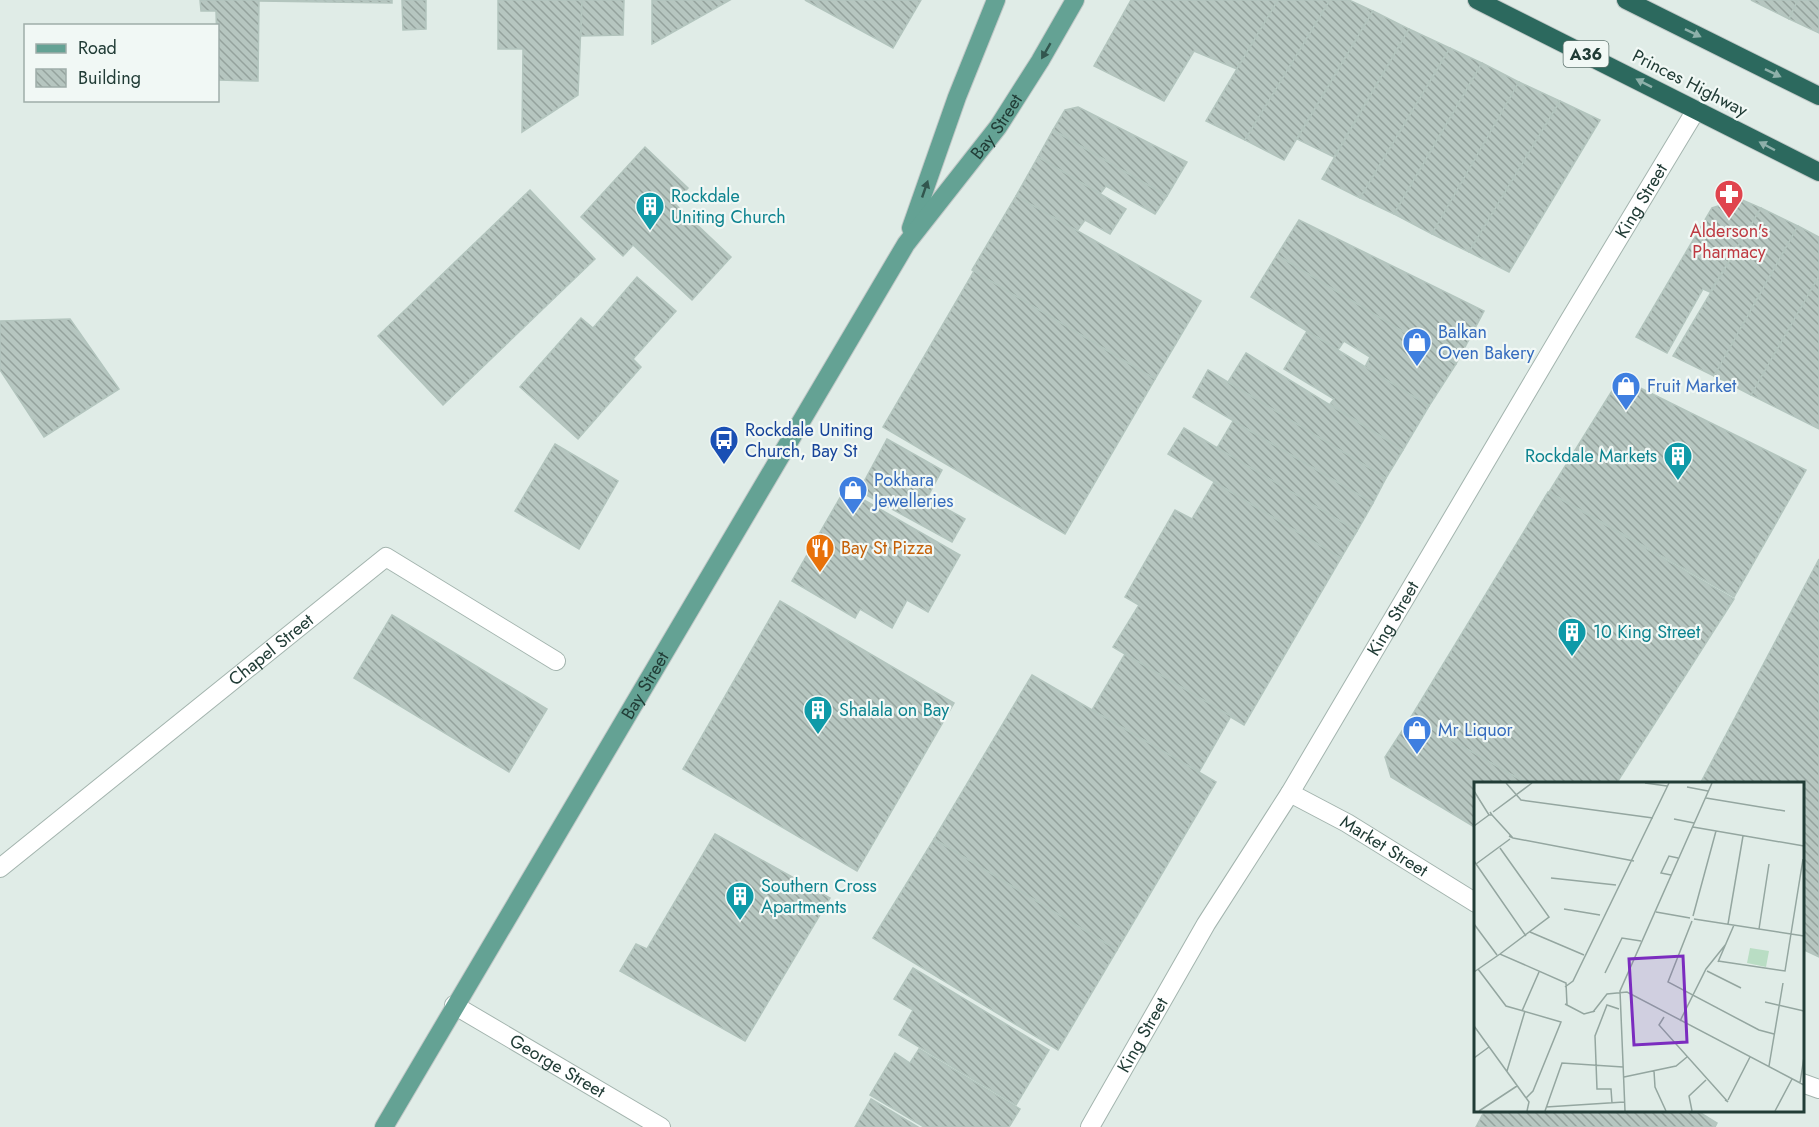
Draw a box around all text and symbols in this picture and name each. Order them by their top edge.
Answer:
legend [24,24,219,102]
one-way arrow [1685,29,1702,38]
text: Road [78,35,117,61]
road number: A36 [1564,41,1608,67]
one-way arrow [1041,43,1051,60]
street label: Princes Highway [1628,43,1752,123]
text: Building [78,65,141,91]
one-way arrow [1764,68,1781,78]
one-way arrow [1635,78,1652,88]
street label: Bay Street [964,88,1029,165]
one-way arrow [1758,141,1775,151]
street label: King Street [1609,158,1674,243]
pharmacy icon: Alderson's Pharmacy [1713,178,1745,220]
one-way arrow [921,180,931,198]
place label: Rockdale Uniting Church [671,183,786,230]
building icon: Rockdale Uniting Church [634,190,666,232]
place label: Alderson's Pharmacy [1690,218,1768,265]
place label: Balkan Oven Bakery [1438,319,1535,366]
shop icon: Balkan Oven Bakery [1401,326,1433,368]
shop icon: Fruit Market [1610,370,1642,412]
place label: Fruit Market [1647,373,1737,399]
place label: Rockdale Uniting Church, Bay St [745,417,873,464]
bus stop icon: Rockdale Uniting Church, Bay St [708,424,740,466]
building icon: Rockdale Markets [1662,440,1694,482]
place label: Rockdale Markets [1525,443,1657,469]
place label: Pokhara Jewelleries [872,467,954,514]
shop icon: Pokhara Jewelleries [837,474,869,516]
restaurant icon: Bay St Pizza [804,532,836,574]
place label: Bay St Pizza [841,535,933,561]
street label: King Street [1361,576,1426,661]
street label: Chapel Street [223,607,320,692]
building icon: 10 King Street [1556,616,1588,658]
place label: 10 King Street [1593,619,1701,645]
street label: Bay Street [615,646,676,724]
building icon: Shalala on Bay [802,694,834,736]
place label: Shalala on Bay [839,697,949,723]
shop icon: Mr Liquor [1401,714,1433,756]
place label: Mr Liquor [1438,717,1513,743]
inset map [1474,782,1804,1112]
street label: Market Street [1335,809,1434,883]
place label: Southern Cross Apartments [761,873,877,920]
building icon: Southern Cross Apartments [724,880,756,922]
street label: King Street [1111,992,1175,1077]
street label: George Street [505,1028,611,1105]

